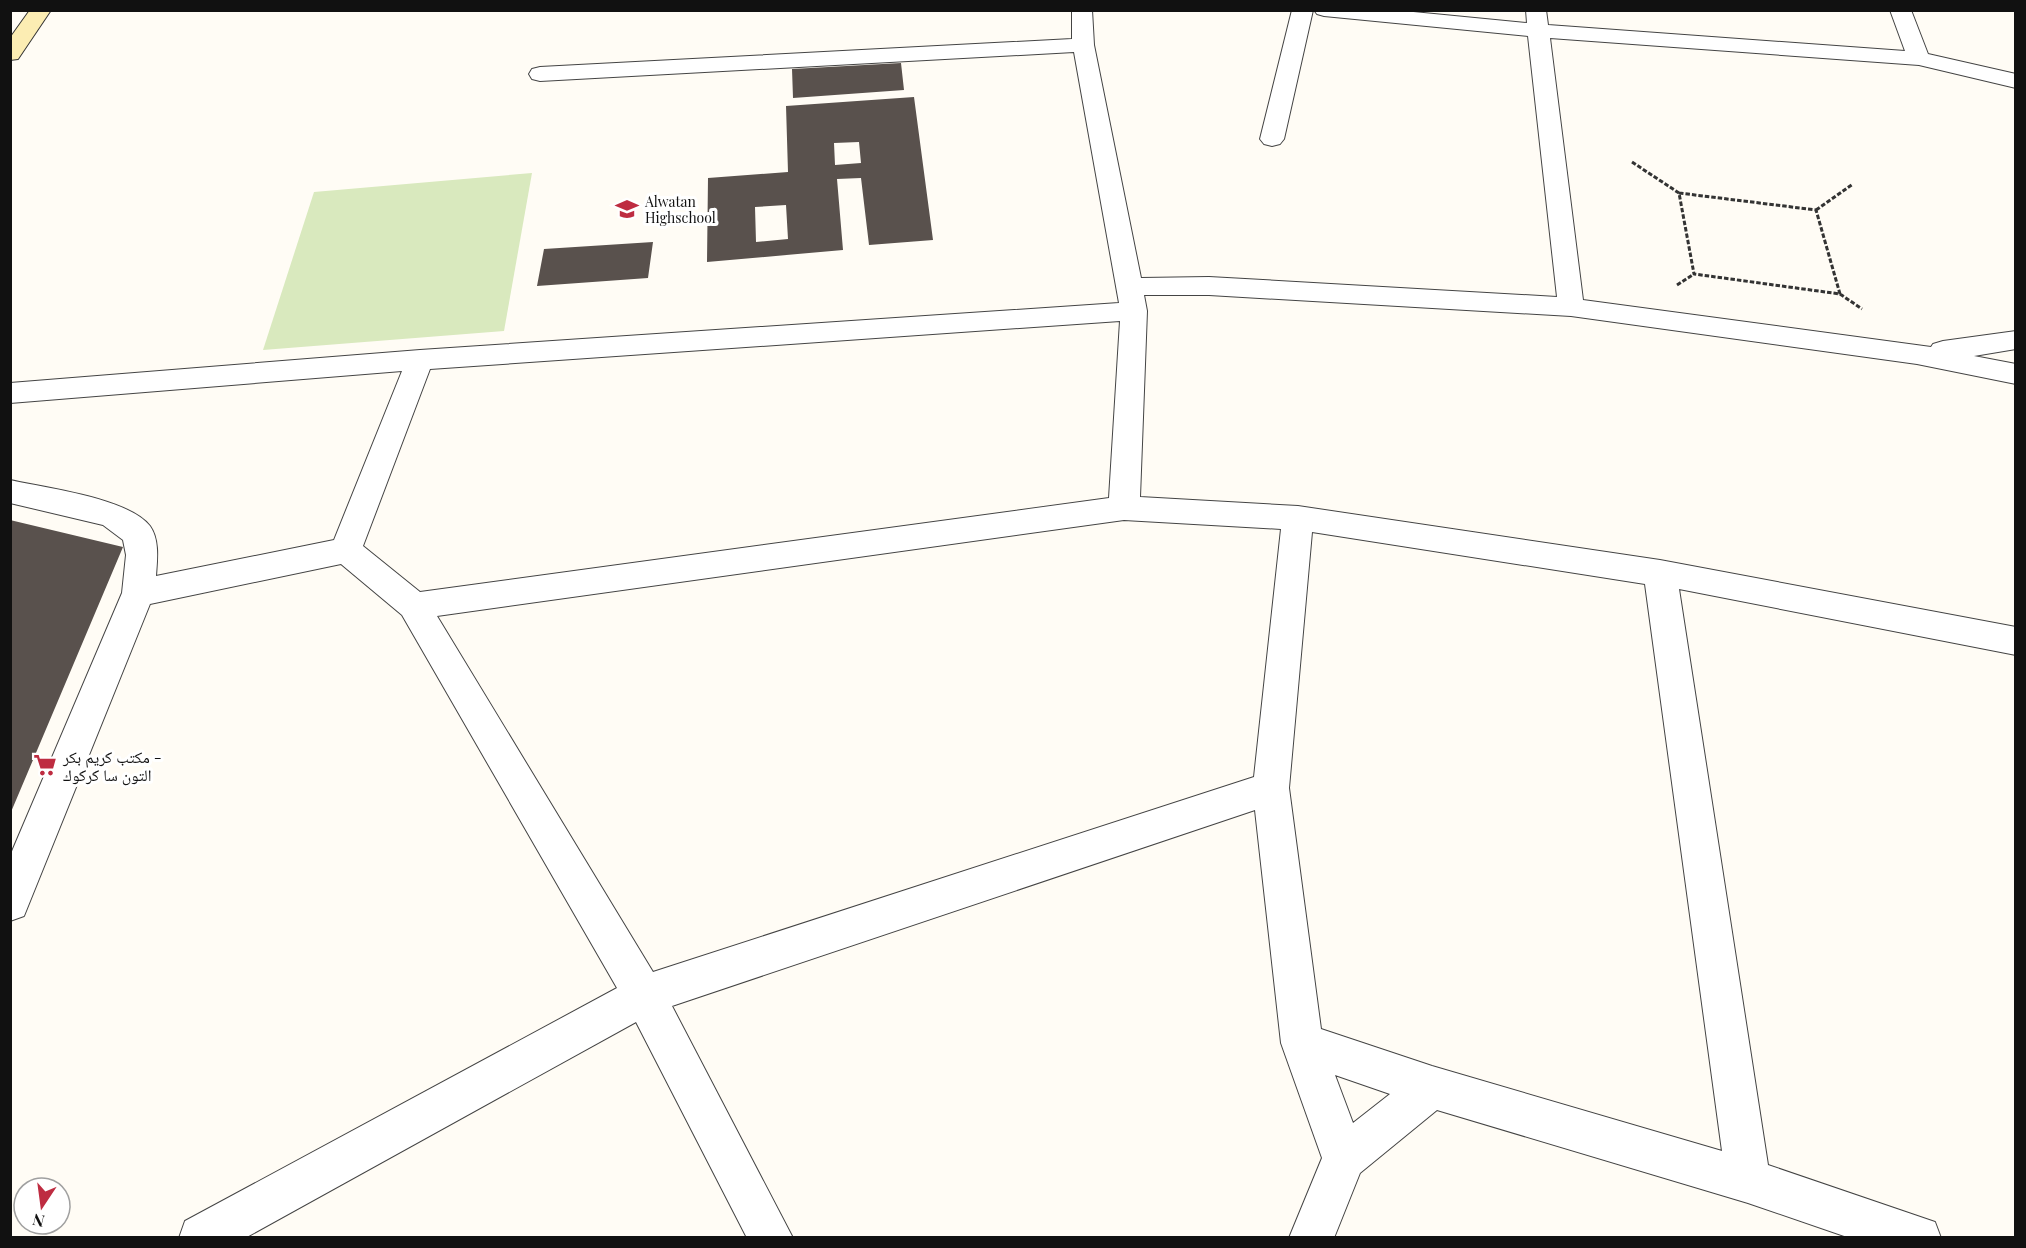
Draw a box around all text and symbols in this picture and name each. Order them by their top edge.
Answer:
place label: Alwatan Highschool [644,192,716,227]
school or university icon: Alwatan Highschool [614,196,640,222]
place label: مكتب كريم بكر - التون سا كركوك [62,746,162,786]
supermarket icon: مكتب كريم بكر - التون سا كركوك [32,752,58,778]
north arrow [12,1176,72,1236]
text: N [30,1209,47,1233]

